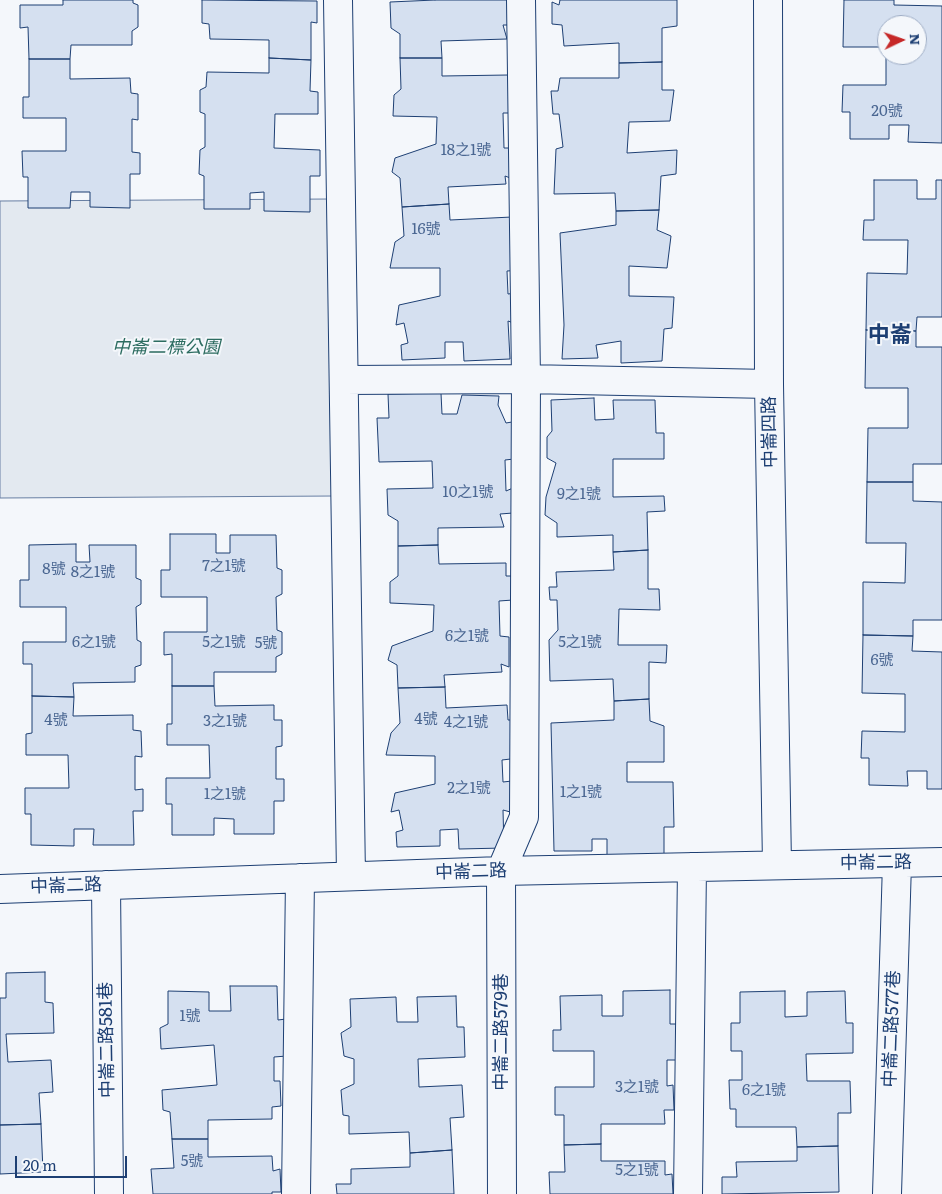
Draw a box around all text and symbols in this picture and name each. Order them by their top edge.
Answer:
north arrow [877,15,927,65]
text: N [906,33,926,46]
house number: 20號 [871,103,903,121]
house number: 18之1號 [441,142,491,160]
house number: 16號 [411,221,441,239]
district label: 中崙 [868,323,912,349]
park label: 中崙二標公園 [112,337,220,359]
street label: 中崙四路 [759,396,781,468]
house number: 10之1號 [443,484,493,502]
house number: 9之1號 [557,486,601,504]
house number: 7之1號 [202,558,246,576]
house number: 8號 [42,561,66,579]
house number: 8之1號 [71,564,115,582]
house number: 6之1號 [445,628,489,646]
house number: 6之1號 [72,634,116,652]
house number: 5之1號 [202,634,246,652]
house number: 5之1號 [558,634,602,652]
house number: 5號 [255,635,277,653]
house number: 6號 [870,652,894,670]
house number: 4號 [414,711,438,729]
house number: 4號 [44,712,68,730]
house number: 3之1號 [203,713,247,731]
house number: 4之1號 [444,714,488,732]
house number: 2之1號 [447,780,491,798]
house number: 1之1號 [560,784,602,802]
house number: 1之1號 [204,786,246,804]
street label: 中崙二路 [840,852,912,874]
street label: 中崙二路 [435,860,507,884]
street label: 中崙二路 [30,874,102,898]
street label: 中崙二路577巷 [879,970,905,1088]
street label: 中崙二路579巷 [491,973,513,1091]
street label: 中崙二路581巷 [95,982,119,1098]
house number: 1號 [179,1008,201,1026]
house number: 3之1號 [615,1079,659,1097]
house number: 6之1號 [742,1082,786,1100]
scale bar [18,1146,130,1178]
text: 20 m [23,1153,57,1176]
house number: 5號 [181,1153,203,1171]
house number: 5之1號 [615,1162,659,1180]

